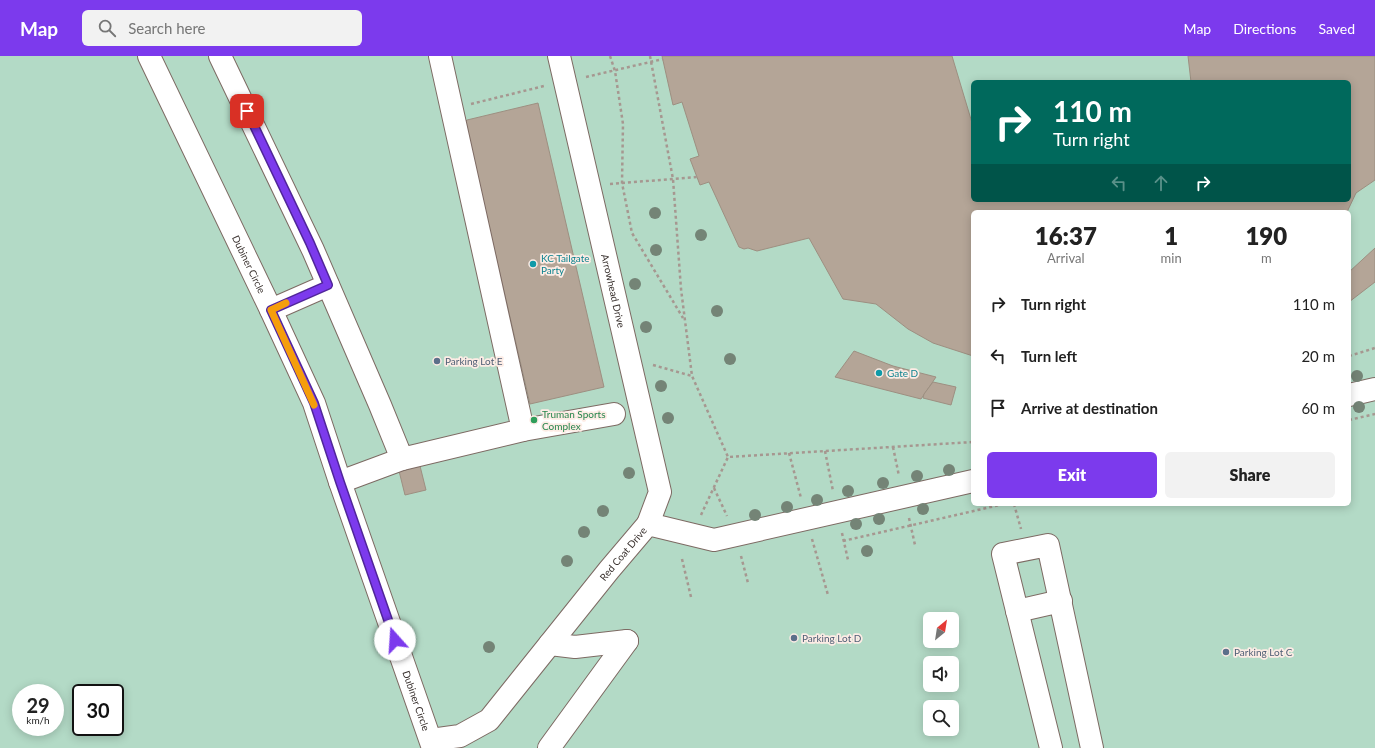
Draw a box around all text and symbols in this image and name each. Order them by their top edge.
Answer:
search box [82,10,362,46]
text: Map [20,17,58,40]
icon: search [96,17,118,39]
text: Search here [128,19,206,37]
text: Map [1184,20,1211,37]
text: Directions [1233,20,1296,37]
text: Saved [1318,20,1355,37]
pin [230,94,264,128]
text: 110 m [1053,94,1132,128]
icon: right [987,96,1039,148]
icon: arrive [236,100,258,122]
text: Turn right [1053,128,1130,150]
icon: left [1108,172,1130,194]
icon: ahead [1150,172,1172,194]
icon: right [1192,172,1214,194]
text: 16:37 [1035,221,1097,250]
text: 1 [1164,221,1178,250]
text: 190 [1245,221,1287,250]
street label: Dubiner Circle [230,233,268,295]
text: Arrival [1047,250,1085,266]
text: min [1161,250,1182,266]
text: m [1261,250,1272,266]
place label: KC Tailgate Party [541,252,590,276]
street label: Arrowhead Drive [599,253,628,329]
marker: KC Tailgate Party [528,259,538,269]
icon: right [987,293,1009,315]
text: Turn right [1021,295,1086,313]
text: 110 m [1293,295,1335,313]
icon: left [987,345,1009,367]
text: Turn left [1021,347,1077,365]
text: 20 m [1301,347,1335,365]
place label: Parking Lot E [445,355,503,367]
marker: Parking Lot E [432,356,442,366]
place label: Gate D [887,367,919,379]
marker: Gate D [874,368,884,378]
icon: arrive [987,397,1009,419]
text: Arrive at destination [1021,399,1158,417]
text: 60 m [1301,399,1335,417]
place label: Truman Sports Complex [542,408,606,432]
marker: Truman Sports Complex [529,415,539,425]
button: Exit [987,452,1157,498]
button: Share [1165,452,1335,498]
street label: Red Coat Drive [597,524,649,583]
north arrow [923,612,959,648]
map controls [923,612,959,736]
position arrow [374,619,416,661]
place label: Parking Lot D [802,632,862,644]
marker: Parking Lot D [789,633,799,643]
place label: Parking Lot C [1234,646,1293,658]
marker: Parking Lot C [1221,647,1231,657]
button: sound [923,656,959,692]
street label: Dubiner Circle [400,669,432,732]
speed limit sign: 30 [72,684,124,736]
text: 29 [26,693,50,717]
button: search [923,700,959,736]
text: km/h [26,714,50,726]

